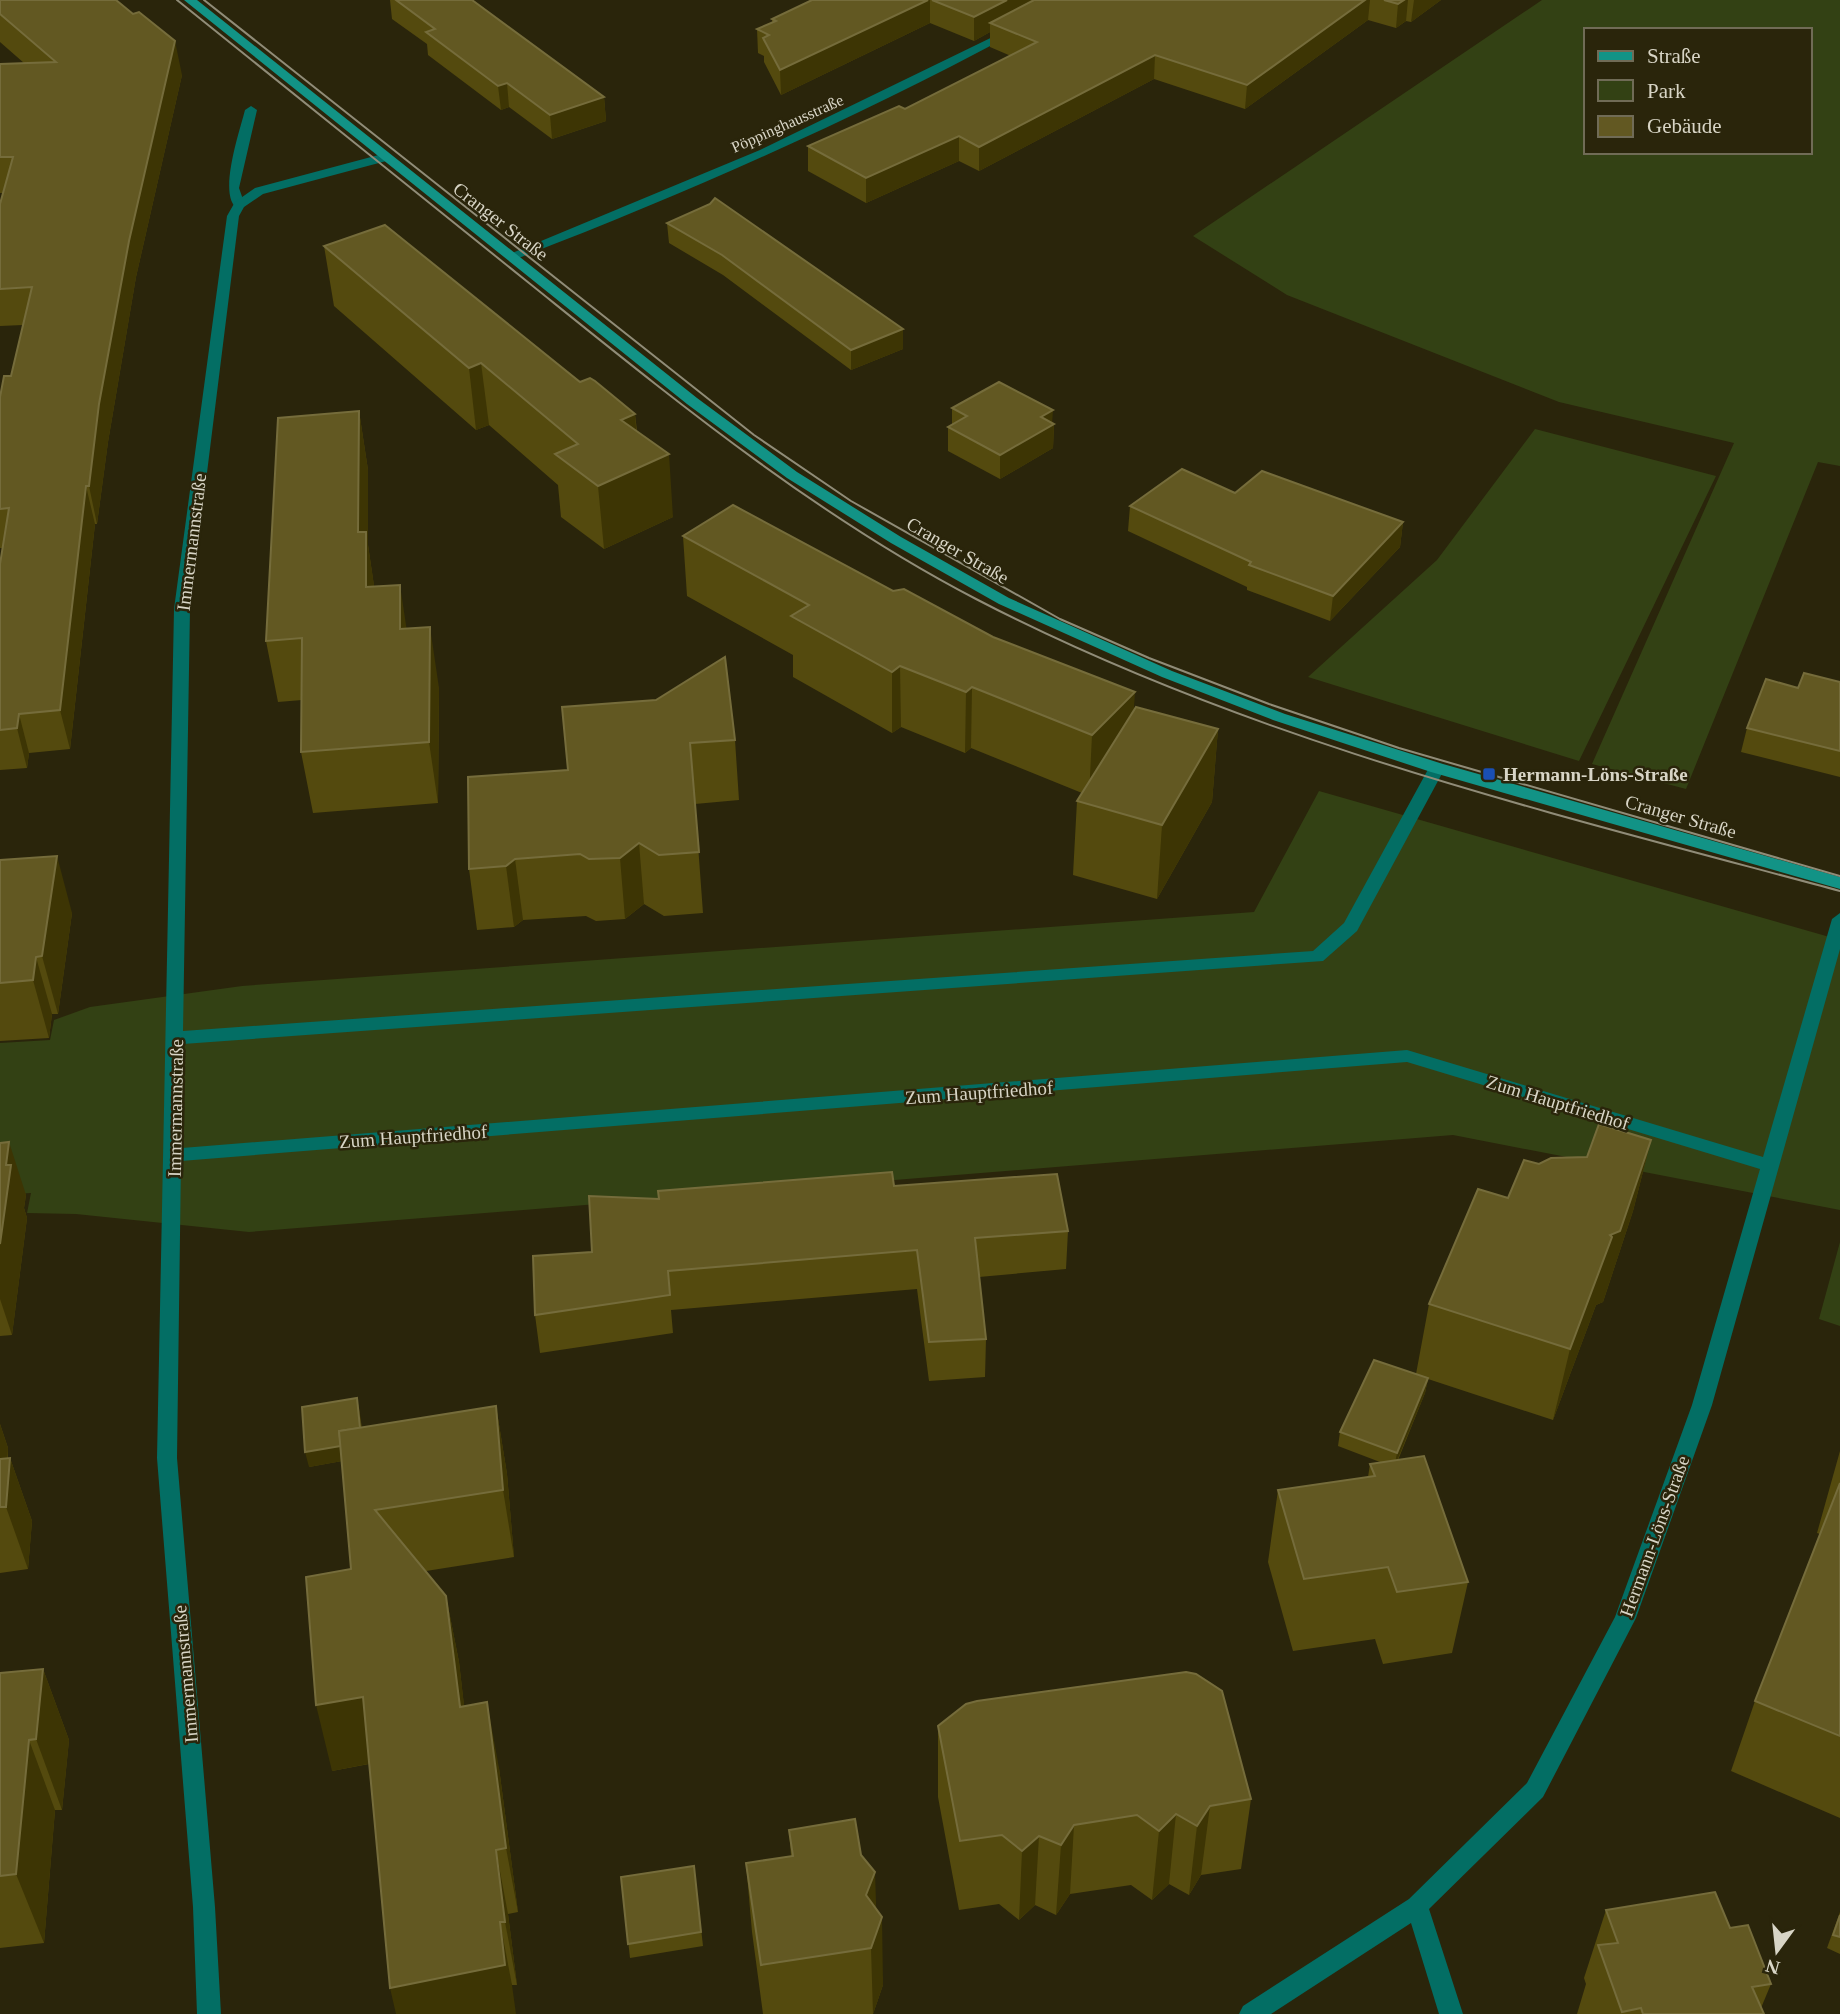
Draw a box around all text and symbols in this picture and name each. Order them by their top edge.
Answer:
legend [1584,28,1812,154]
text: Straße [1647,44,1701,68]
text: Park [1647,79,1686,103]
street label: Pöppinghausstraße [729,91,846,157]
text: Gebäude [1647,114,1722,138]
street label: Cranger Straße [449,178,552,265]
street label: Immermannstraße [173,472,210,612]
street label: Cranger Straße [903,513,1013,588]
place label: Hermann-Löns-Straße [1503,764,1688,785]
marker: Hermann-Löns-Straße [1481,766,1497,782]
street label: Cranger Straße [1623,791,1739,842]
street label: Immermannstraße [164,1039,187,1177]
street label: Zum Hauptfriedhof [1484,1071,1632,1134]
street label: Zum Hauptfriedhof [904,1077,1054,1108]
street label: Zum Hauptfriedhof [338,1121,488,1152]
street label: Hermann-Löns-Straße [1616,1453,1693,1620]
street label: Immermannstraße [169,1604,202,1744]
north arrow [1742,1916,1812,1986]
text: N [1763,1955,1782,1979]

